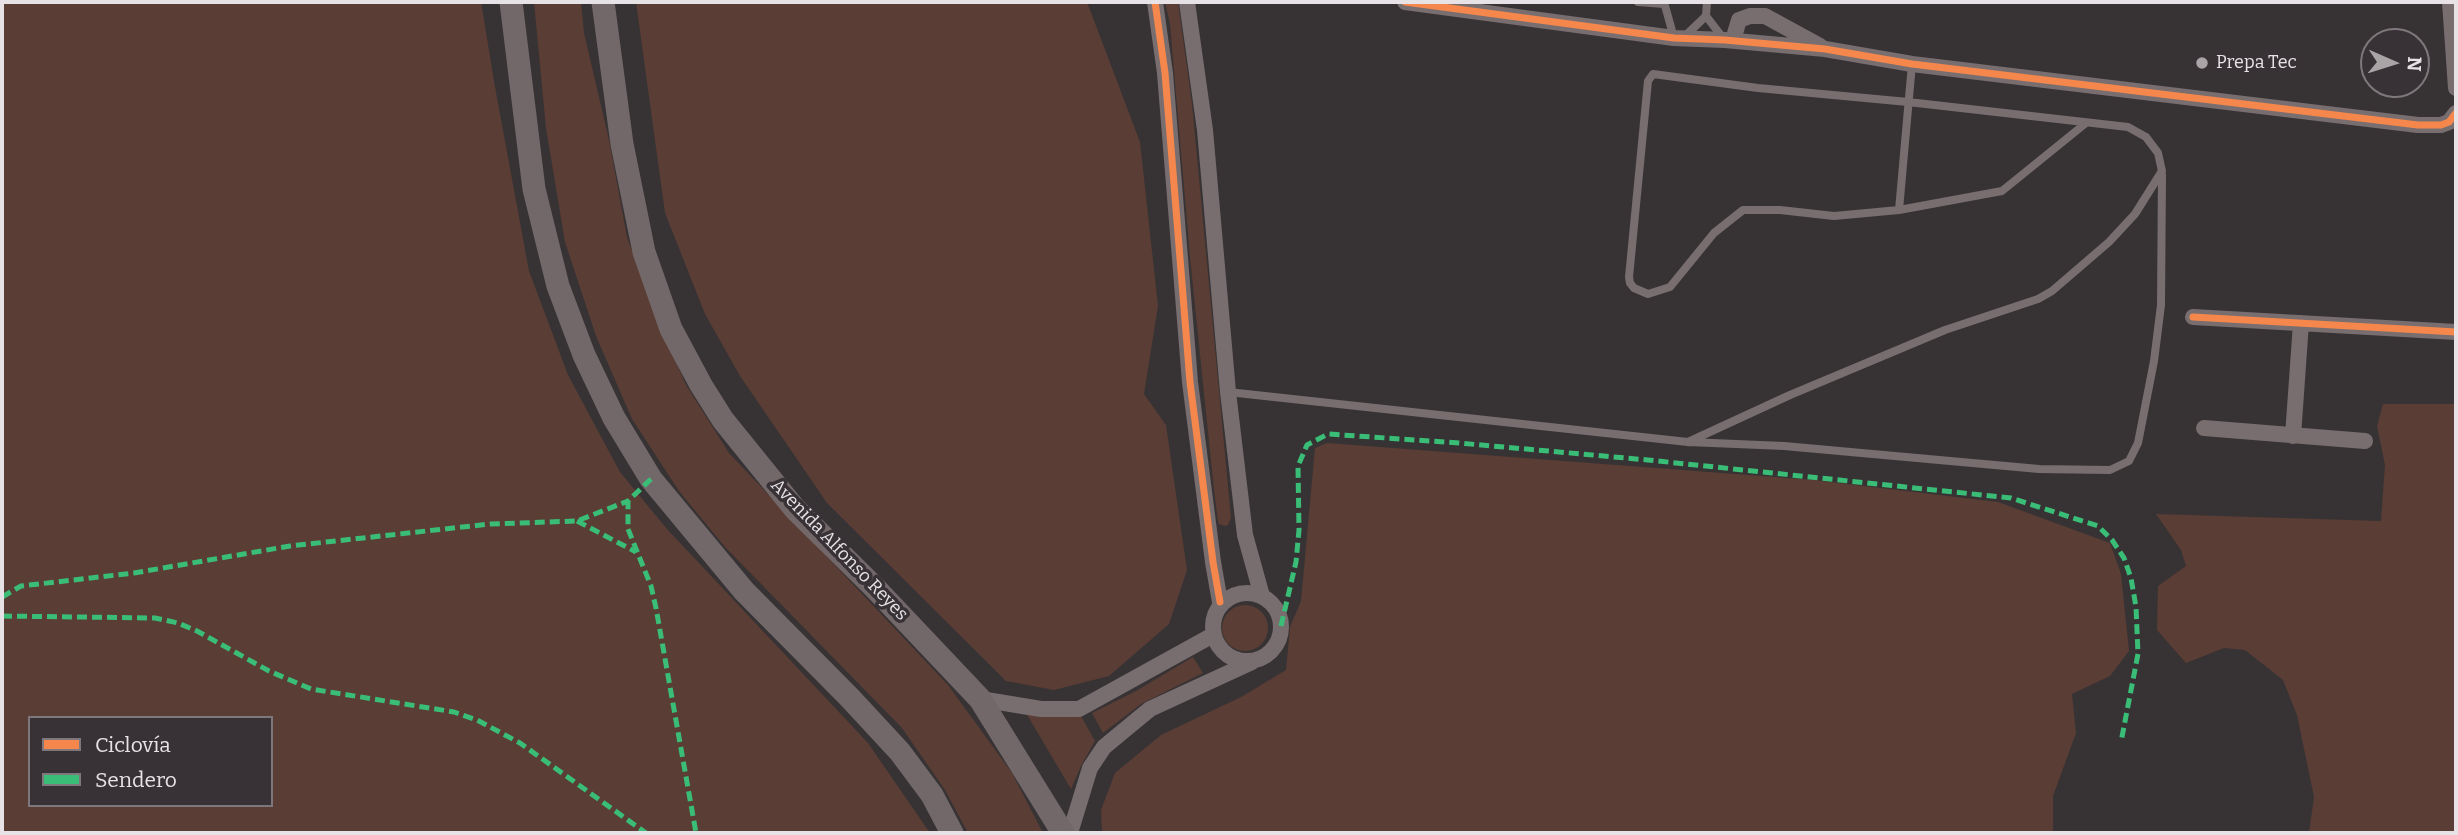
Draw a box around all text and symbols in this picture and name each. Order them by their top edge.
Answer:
north arrow [2360,28,2430,98]
place label: Prepa Tec [2216,52,2297,74]
marker: Prepa Tec [2194,55,2210,71]
text: N [2403,56,2426,72]
street label: Avenida Alfonso Reyes [766,475,912,625]
legend [28,716,273,807]
text: Ciclovía [95,732,171,758]
text: Sendero [95,767,177,793]

